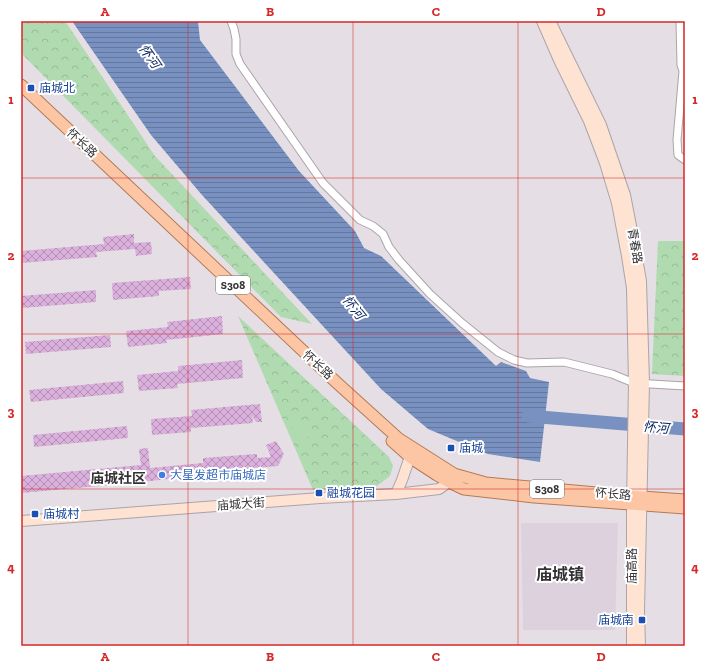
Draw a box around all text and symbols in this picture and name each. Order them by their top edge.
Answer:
text: A [101,4,110,19]
text: B [266,4,274,19]
text: C [432,4,440,19]
text: D [596,4,606,19]
water label: 怀河 [136,41,165,74]
place label: 庙城北 [39,81,75,95]
marker: 庙城北 [26,83,36,93]
text: 1 [8,92,14,107]
text: 1 [692,92,698,107]
street label: 怀长路 [64,126,100,160]
street label: 青春路 [625,227,645,265]
text: 2 [8,248,15,263]
text: 2 [692,248,699,263]
road number: S308 [216,276,250,294]
water label: 怀河 [340,292,370,324]
street label: 怀长路 [300,348,336,382]
text: 3 [8,404,15,419]
text: 3 [692,404,699,419]
water label: 怀河 [642,419,673,436]
place label: 庙城 [459,441,483,455]
marker: 庙城 [446,443,456,453]
place label: 大星发超市庙城店 [170,468,266,482]
district label: 庙城社区 [90,470,146,487]
marker: 大星发超市庙城店 [157,470,167,480]
road number: S308 [530,480,564,498]
street label: 怀长路 [594,485,632,503]
place label: 融城花园 [327,486,375,500]
marker: 融城花园 [314,488,324,498]
street label: 庙城大街 [217,495,265,513]
place label: 庙城村 [43,507,80,521]
marker: 庙城村 [30,509,40,519]
street label: 庙高路 [625,548,639,584]
text: 4 [7,560,15,575]
text: 4 [691,560,699,575]
district label: 庙城镇 [536,565,584,584]
place label: 庙城南 [598,613,634,627]
marker: 庙城南 [637,615,647,625]
text: A [101,649,110,664]
text: B [266,649,274,664]
text: C [432,649,440,664]
text: D [596,649,606,664]

